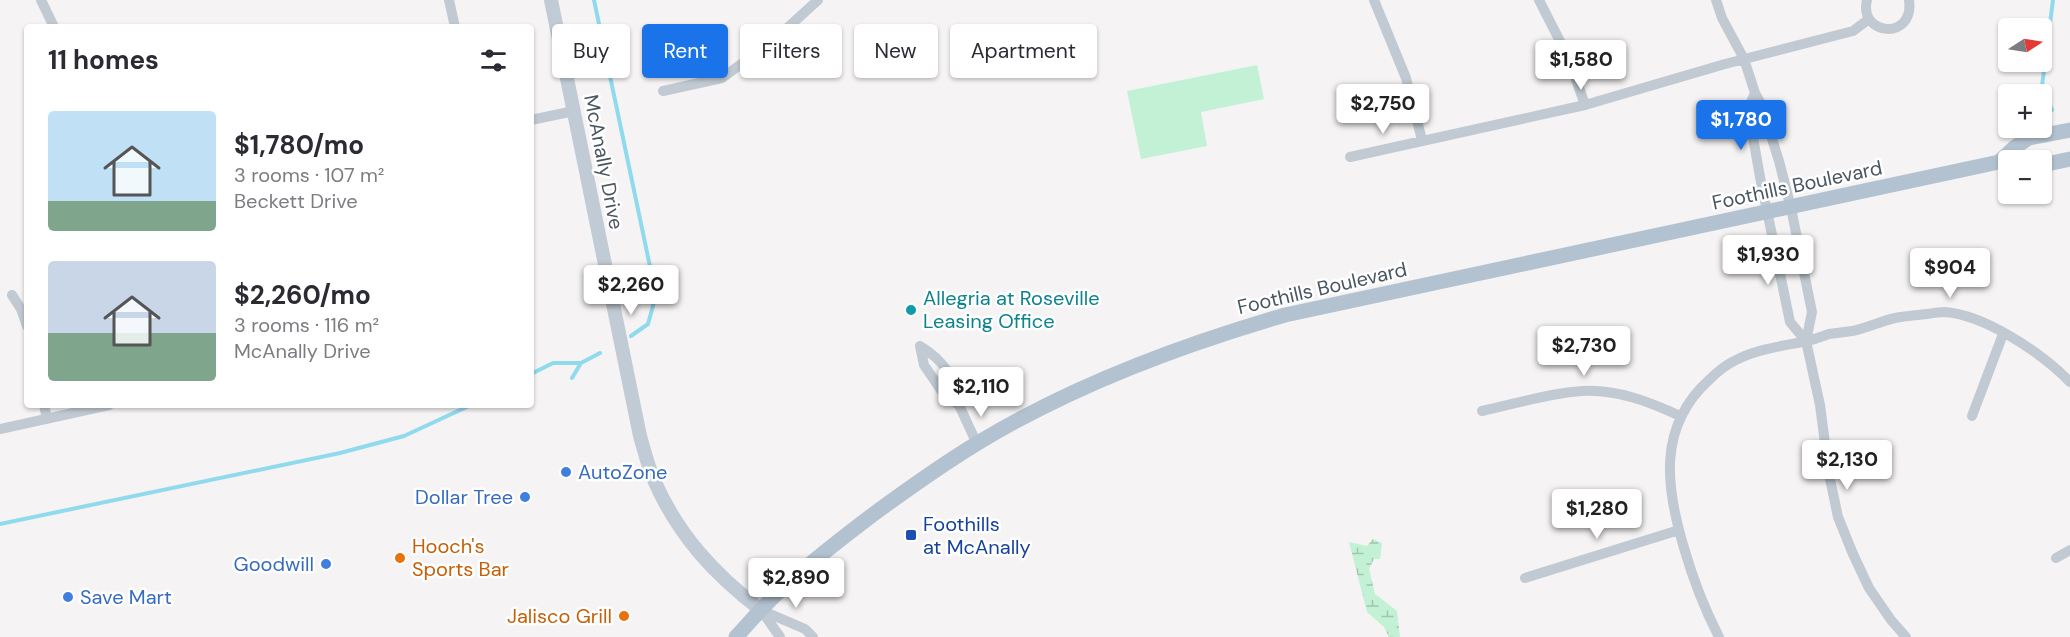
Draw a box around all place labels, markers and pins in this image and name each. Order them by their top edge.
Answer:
pin: $1,580 [1532,40,1630,91]
pin: $2,750 [1334,84,1432,135]
pin: $1,780 [1692,100,1790,151]
pin: $1,930 [1719,235,1817,286]
pin: $904 [1914,248,1986,299]
pin: $2,260 [582,265,680,316]
place label: Allegria at Roseville Leasing Office [923,285,1100,334]
marker: Allegria at Roseville Leasing Office [904,303,918,317]
pin: $2,730 [1535,326,1633,377]
pin: $2,110 [932,367,1030,418]
pin: $2,130 [1798,440,1896,491]
place label: AutoZone [578,459,667,485]
marker: AutoZone [559,465,573,479]
place label: Dollar Tree [415,484,513,510]
pin: $1,280 [1548,489,1646,540]
marker: Dollar Tree [518,490,532,504]
place label: Foothills at McAnally [923,511,1031,560]
marker: Foothills at McAnally [904,528,918,542]
place label: Hooch's Sports Bar [412,533,509,582]
place label: Goodwill [234,551,314,577]
marker: Hooch's Sports Bar [393,551,407,565]
marker: Goodwill [319,557,333,571]
pin: $2,890 [747,558,845,609]
place label: Save Mart [80,584,172,610]
marker: Save Mart [61,590,75,604]
place label: Jalisco Grill [507,603,612,629]
marker: Jalisco Grill [617,609,631,623]

